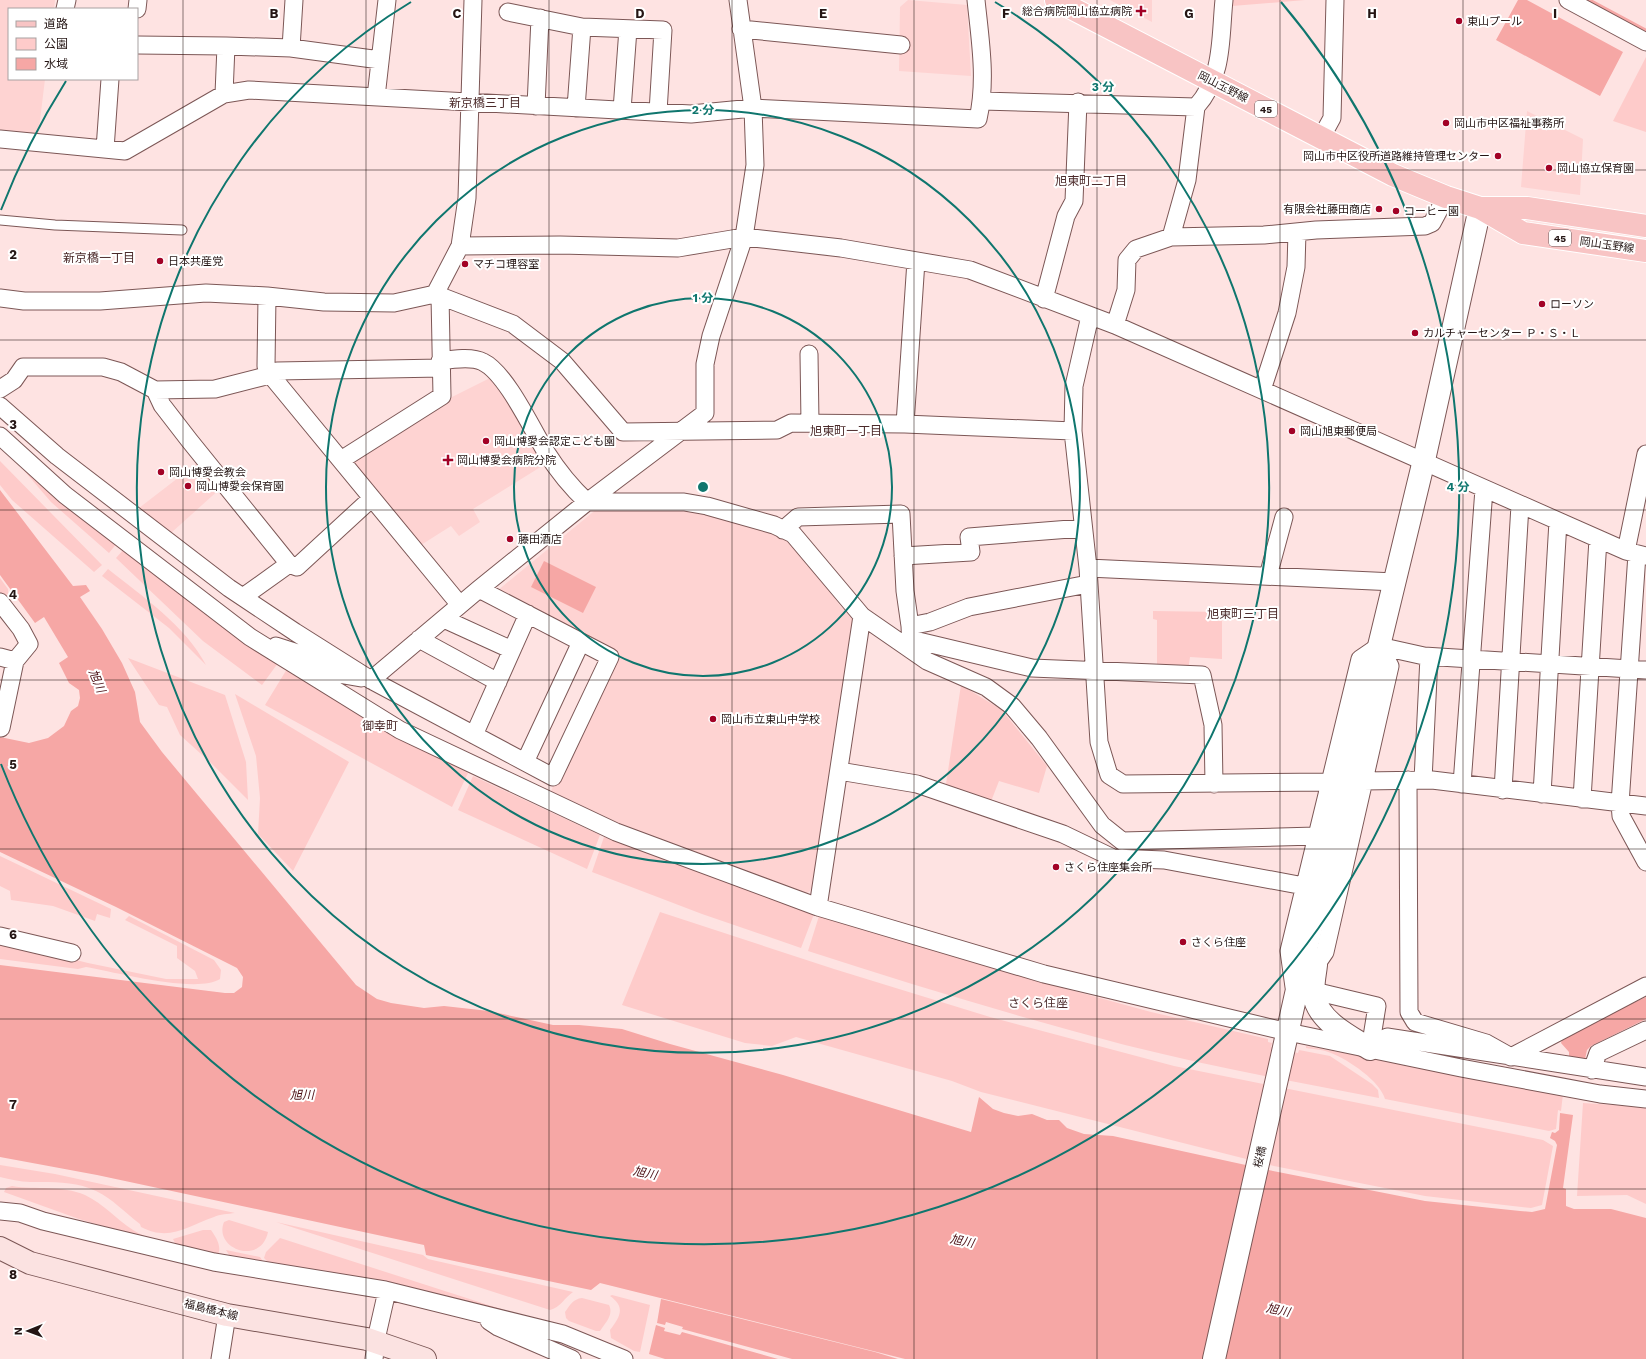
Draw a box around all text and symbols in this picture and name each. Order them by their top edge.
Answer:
place label: 総合病院岡山協立病院 [1022,5,1132,18]
marker: 総合病院岡山協立病院 [1135,5,1147,17]
text: B [270,6,279,21]
text: C [453,6,462,21]
text: D [635,6,645,21]
text: E [819,6,827,21]
text: F [1002,6,1010,21]
text: G [1184,6,1194,21]
text: H [1367,6,1377,21]
text: I [1553,6,1557,21]
legend [8,8,138,80]
place label: 東山プール [1467,15,1522,28]
marker: 東山プール [1454,16,1464,26]
text: 道路 [44,17,68,31]
text: 公園 [44,37,68,51]
text: 水域 [44,57,68,71]
street label: 岡山玉野線 [1196,69,1250,105]
text: 3 分 [1092,80,1114,94]
district label: 新京橋三丁目 [449,96,521,110]
road number: 45 [1255,101,1277,117]
text: 2 分 [692,103,714,117]
place label: 岡山市中区福祉事務所 [1454,117,1565,130]
marker: 岡山市中区福祉事務所 [1441,118,1451,128]
place label: 岡山市中区役所道路維持管理センター [1303,150,1490,163]
marker: 岡山市中区役所道路維持管理センター [1493,151,1503,161]
place label: 岡山協立保育園 [1557,162,1634,175]
marker: 岡山協立保育園 [1544,163,1554,173]
district label: 旭東町二丁目 [1055,174,1127,188]
place label: 有限会社藤田商店 [1283,203,1371,216]
marker: 有限会社藤田商店 [1374,204,1384,214]
place label: コーヒー園 [1404,205,1459,218]
marker: コーヒー園 [1391,206,1401,216]
road number: 45 [1549,230,1571,246]
street label: 岡山玉野線 [1579,235,1635,255]
text: 2 [9,247,17,262]
district label: 新京橋一丁目 [63,251,135,265]
place label: 日本共産党 [168,255,223,268]
marker: 日本共産党 [155,256,165,266]
place label: マチコ理容室 [473,258,539,271]
marker: マチコ理容室 [460,259,470,269]
text: 1 分 [693,291,713,305]
place label: ローソン [1550,298,1594,311]
marker: ローソン [1537,299,1547,309]
place label: カルチャーセンター Ｐ・Ｓ・Ｌ [1423,327,1581,340]
marker: カルチャーセンター Ｐ・Ｓ・Ｌ [1410,328,1420,338]
text: 3 [9,417,17,432]
district label: 旭東町一丁目 [810,424,882,438]
place label: 岡山旭東郵便局 [1300,425,1377,438]
marker: 岡山旭東郵便局 [1287,426,1297,436]
place label: 岡山博愛会認定こども園 [494,435,615,448]
marker: 岡山博愛会認定こども園 [481,436,491,446]
marker: 岡山博愛会病院分院 [442,454,454,466]
place label: 岡山博愛会病院分院 [457,454,556,467]
place label: 岡山博愛会教会 [169,466,246,479]
marker: 岡山博愛会教会 [156,467,166,477]
place label: 岡山博愛会保育園 [196,480,284,493]
centre of rings [696,480,710,494]
text: 4 分 [1446,480,1470,494]
marker: 岡山博愛会保育園 [183,481,193,491]
place label: 藤田酒店 [518,533,562,546]
marker: 藤田酒店 [505,534,515,544]
text: 4 [9,587,18,602]
district label: 旭東町三丁目 [1207,607,1279,621]
water label: 旭川 [86,667,109,697]
place label: 岡山市立東山中学校 [721,713,820,726]
marker: 岡山市立東山中学校 [708,714,718,724]
district label: 御幸町 [362,719,398,733]
text: 5 [9,757,17,772]
place label: さくら住座集会所 [1064,861,1153,874]
marker: さくら住座集会所 [1051,862,1061,872]
text: 6 [9,927,17,942]
place label: さくら住座 [1191,936,1246,949]
marker: さくら住座 [1178,937,1188,947]
district label: さくら住座 [1008,996,1068,1010]
water label: 旭川 [290,1088,316,1102]
text: 7 [9,1097,17,1112]
street label: 桜橋 [1251,1145,1269,1169]
water label: 旭川 [632,1164,660,1183]
water label: 旭川 [949,1232,977,1251]
text: 8 [9,1267,17,1282]
street label: 福島橋本線 [183,1297,239,1323]
water label: 旭川 [1265,1301,1293,1320]
north arrow [8,1311,48,1351]
text: N [12,1327,25,1335]

